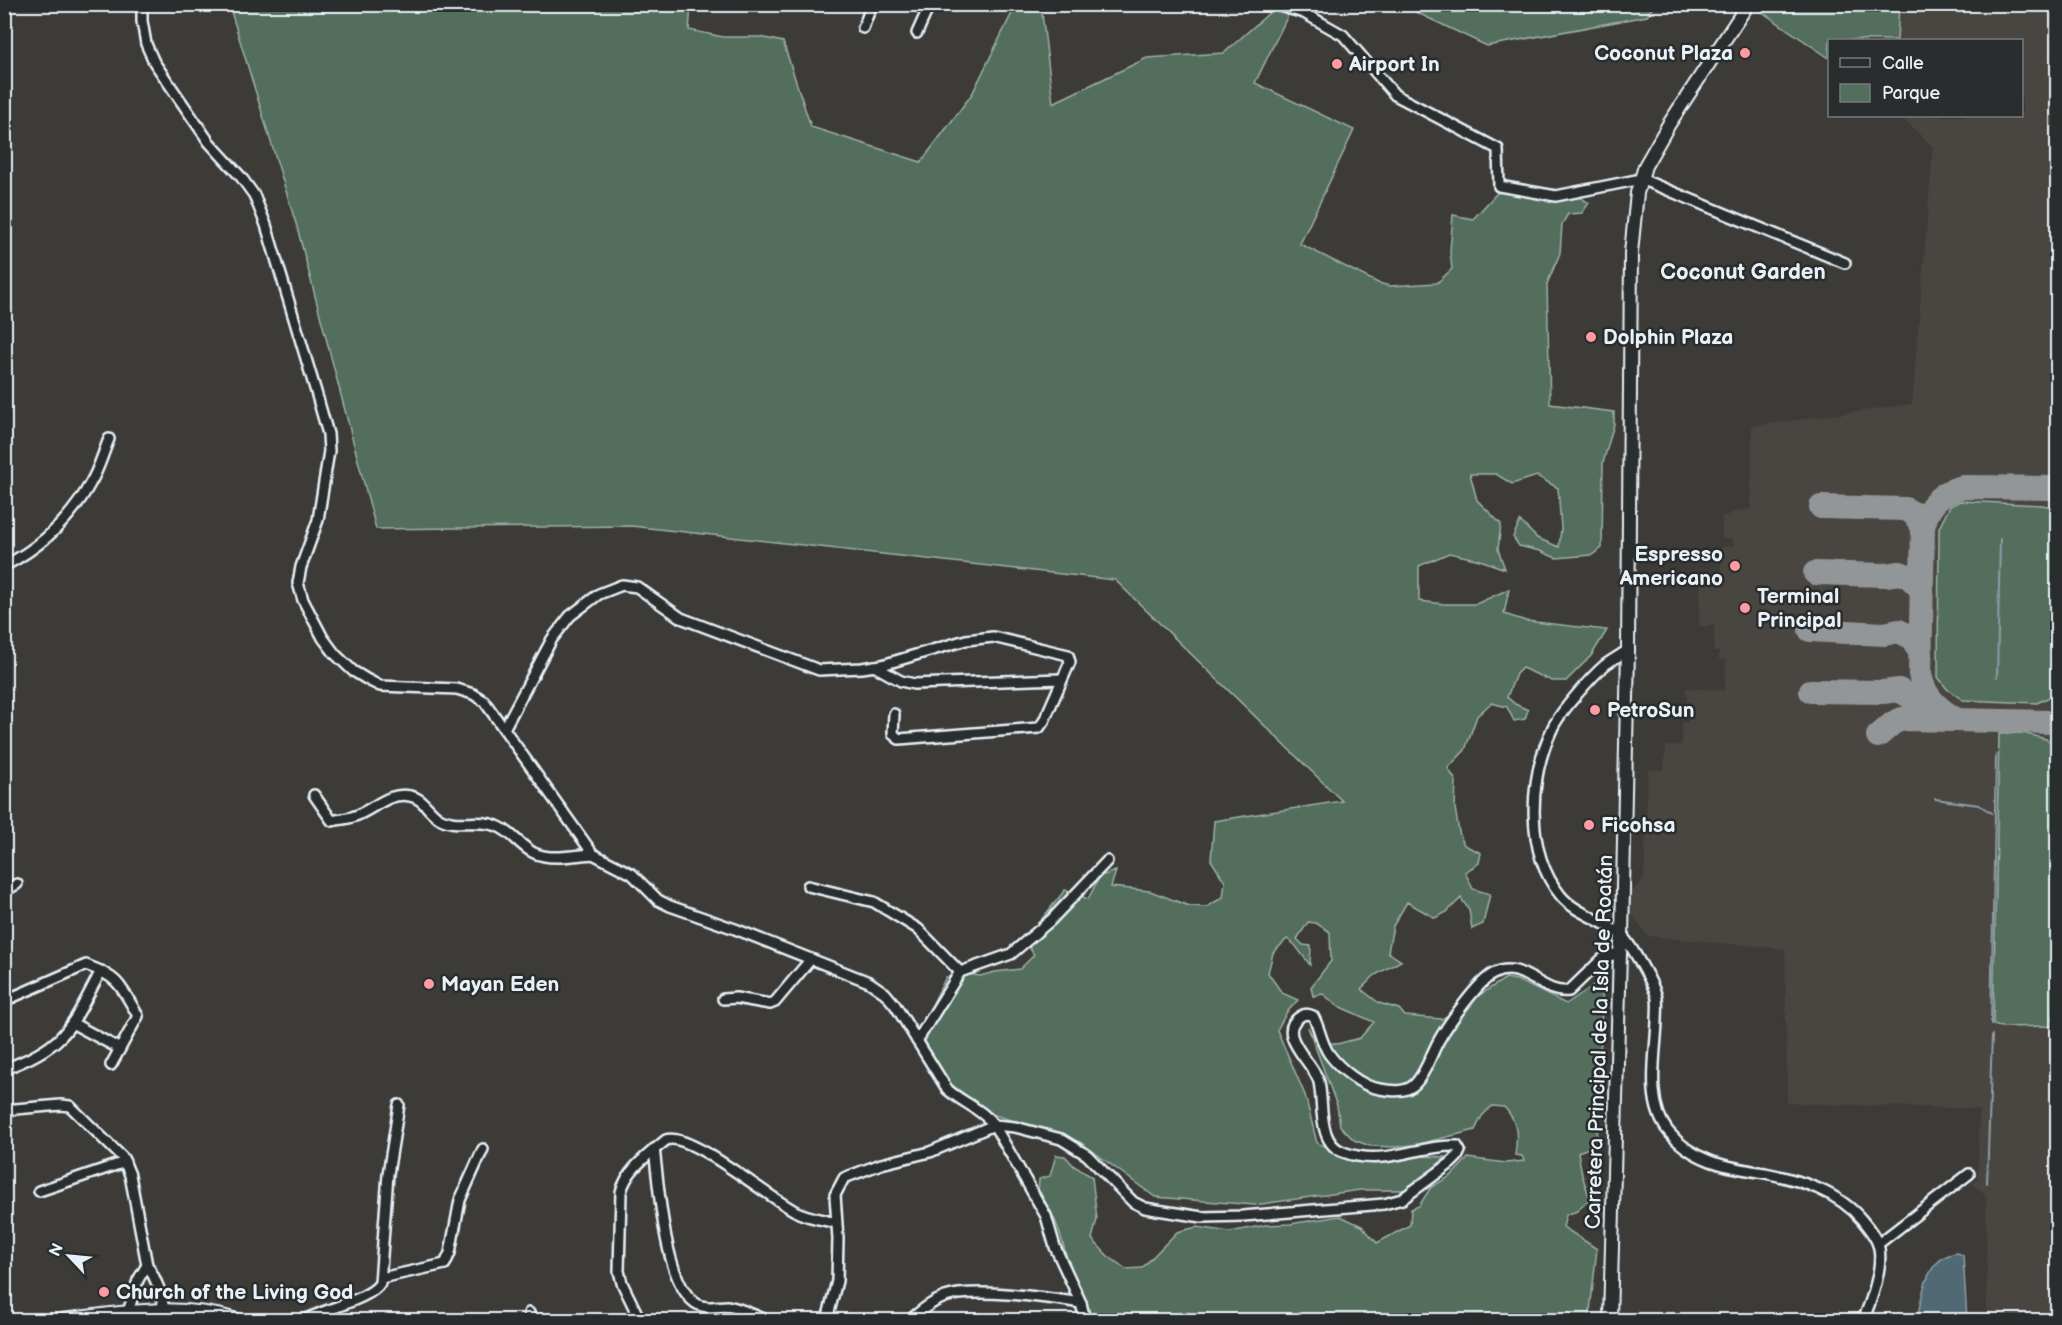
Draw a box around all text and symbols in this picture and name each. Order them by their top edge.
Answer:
legend [1828,39,2023,117]
place label: Coconut Plaza [1594,41,1733,66]
marker: Coconut Plaza [1738,46,1752,60]
place label: Airport In [1348,52,1440,77]
text: Calle [1882,53,1924,74]
marker: Airport In [1330,57,1344,71]
text: Parque [1882,83,1940,104]
district label: Coconut Garden [1660,259,1826,286]
place label: Dolphin Plaza [1603,325,1733,350]
marker: Dolphin Plaza [1584,330,1598,344]
place label: Espresso Americano [1619,542,1723,591]
marker: Espresso Americano [1728,559,1742,573]
place label: Terminal Principal [1757,584,1841,633]
marker: Terminal Principal [1738,601,1752,615]
place label: PetroSun [1607,698,1694,723]
marker: PetroSun [1588,703,1602,717]
place label: Ficohsa [1601,813,1675,838]
marker: Ficohsa [1582,818,1596,832]
street label: Carretera Principal de la Isla de Roatán [1580,854,1619,1230]
place label: Mayan Eden [441,972,559,997]
marker: Mayan Eden [422,977,436,991]
north arrow [39,1226,99,1286]
text: N [46,1241,68,1260]
place label: Church of the Living God [116,1280,353,1305]
marker: Church of the Living God [97,1285,111,1299]

